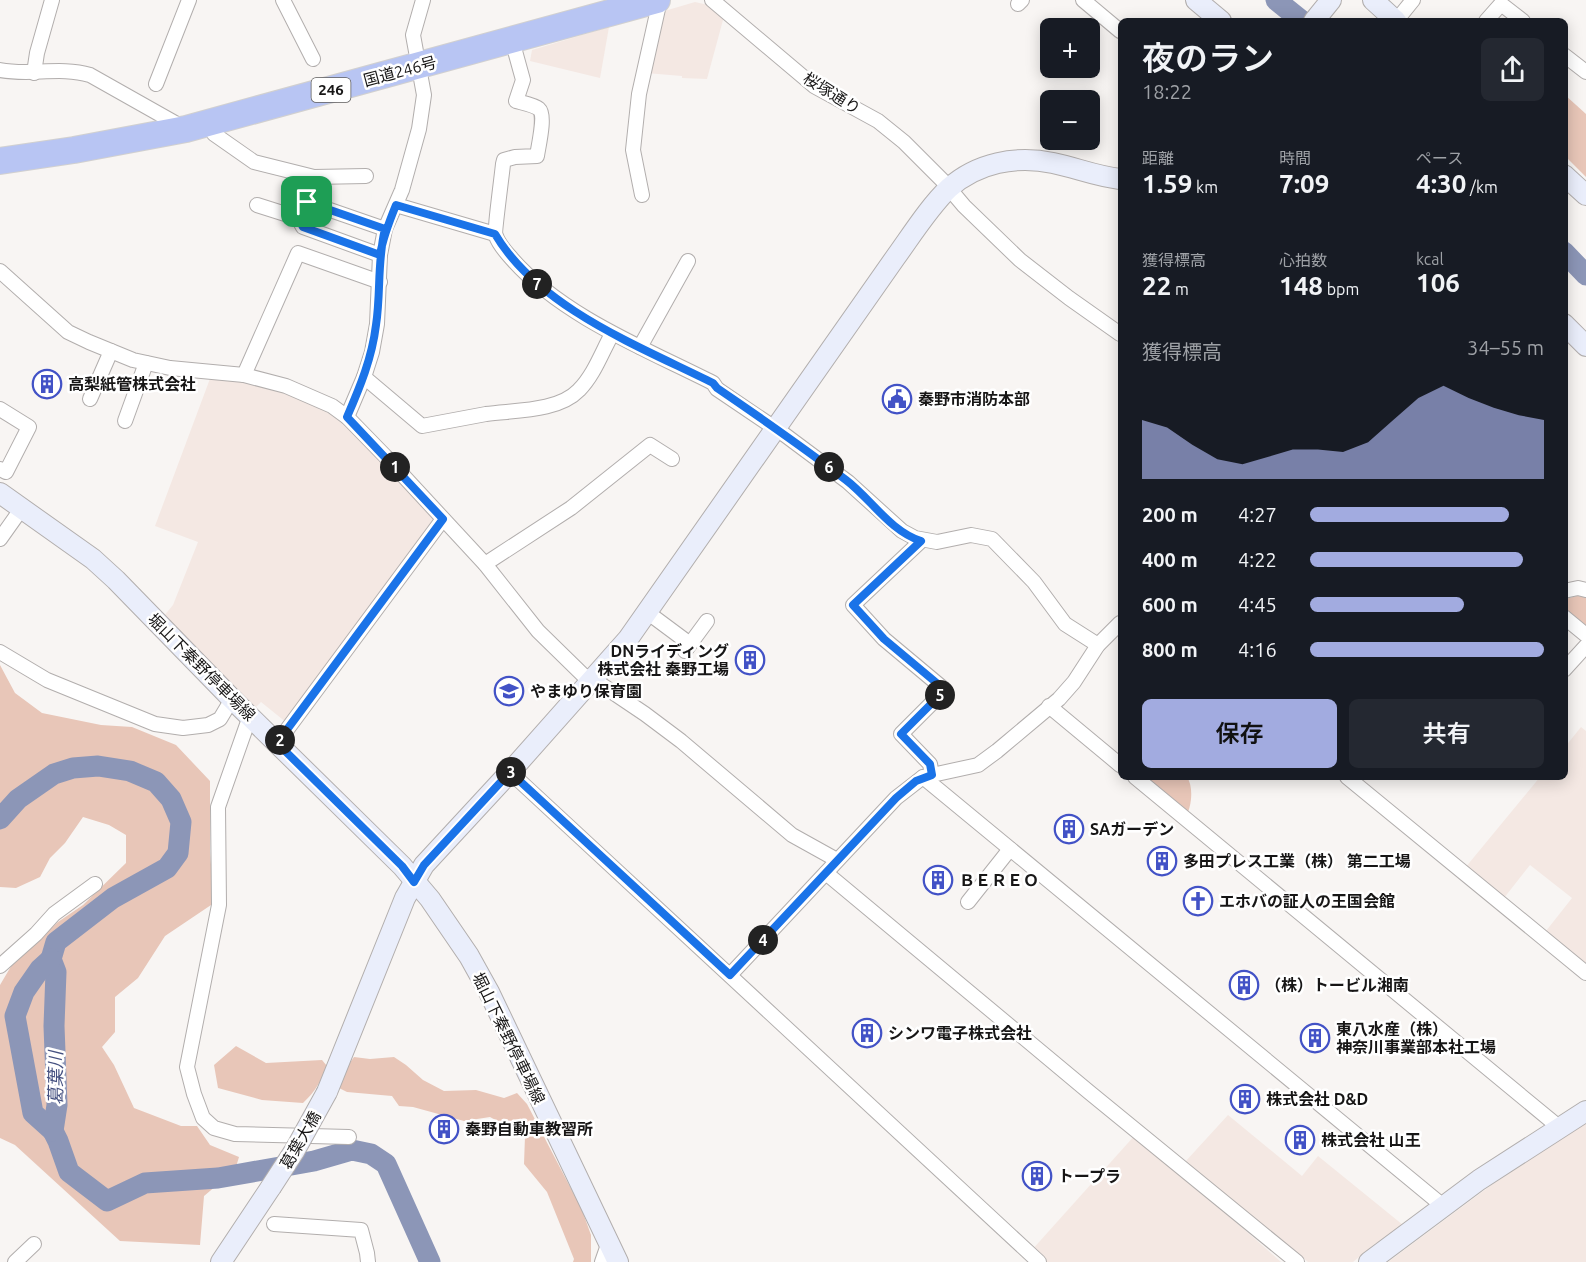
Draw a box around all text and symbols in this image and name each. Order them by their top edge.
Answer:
map controls [1040,18,1100,150]
button: + [1040,18,1100,78]
button: share [1481,38,1544,101]
text: 夜のラン [1142,39,1274,76]
street label: 国道246号 [361,53,439,89]
street label: 桜塚通り [800,68,864,118]
road number: 246 [312,78,350,102]
text: 18:22 [1142,80,1192,103]
button: − [1040,90,1100,150]
text: 距離 [1142,149,1174,167]
text: 時間 [1279,149,1311,167]
text: ペース [1416,149,1463,167]
text: 1.59 [1142,169,1192,198]
text: 7:09 [1279,169,1329,198]
text: 4:30 [1416,169,1466,198]
pin [281,176,332,227]
text: km [1192,178,1218,196]
text: /km [1466,178,1498,196]
icon: arrive [290,185,323,218]
text: kcal [1416,250,1444,268]
text: 獲得標高 [1142,251,1206,269]
text: 心拍数 [1279,251,1327,269]
text: 106 [1416,268,1460,297]
pin: 7 [522,269,552,299]
text: 22 [1142,271,1171,300]
text: 148 [1279,271,1323,300]
text: 7 [532,275,542,293]
text: m [1171,280,1189,298]
text: bpm [1323,280,1359,298]
text: 34–55 m [1467,336,1544,359]
text: 獲得標高 [1142,340,1222,363]
building icon: 高梨紙管株式会社 [31,368,63,400]
place label: 高梨紙管株式会社 [68,375,196,393]
public building icon: 秦野市消防本部 [881,383,913,415]
place label: 秦野市消防本部 [918,390,1030,408]
pin: 1 [380,452,410,482]
pin: 6 [814,452,844,482]
text: 1 [390,458,400,476]
text: 6 [824,458,834,476]
text: 200 m [1142,503,1198,526]
text: 4:27 [1238,503,1277,526]
text: 400 m [1142,548,1198,571]
text: 4:22 [1238,548,1277,571]
text: 600 m [1142,593,1198,616]
text: 4:45 [1238,593,1277,616]
street label: 堀山下秦野停車場線 [145,610,259,724]
text: 800 m [1142,638,1198,661]
text: 4:16 [1238,638,1277,661]
place label: DNライディング 株式会社 秦野工場 [597,642,729,678]
building icon: DNライディング 株式会社 秦野工場 [734,644,766,676]
school or university icon: やまゆり保育園 [493,675,525,707]
pin: 5 [925,680,955,710]
place label: やまゆり保育園 [530,682,642,700]
text: 5 [935,686,945,704]
button: 保存 [1142,699,1337,768]
button: 共有 [1349,699,1544,768]
pin: 2 [265,725,295,755]
text: 2 [275,731,285,749]
pin: 3 [496,757,526,787]
text: 3 [506,763,516,781]
building icon: SAガーデン [1053,813,1085,845]
place label: SAガーデン [1090,820,1174,838]
building icon: 多田プレス工業（株） 第二工場 [1146,845,1178,877]
place label: 多田プレス工業（株） 第二工場 [1183,852,1411,870]
building icon: ＢＥＲＥＯ [922,864,954,896]
place label: ＢＥＲＥＯ [959,871,1039,889]
church icon: エホバの証人の王国会館 [1182,885,1214,917]
place label: エホバの証人の王国会館 [1219,892,1395,910]
pin: 4 [748,925,778,955]
text: 4 [758,931,768,949]
street label: 堀山下秦野停車場線 [469,969,549,1107]
building icon: （株）トービル湘南 [1228,969,1260,1001]
place label: （株）トービル湘南 [1265,976,1409,994]
building icon: シンワ電子株式会社 [851,1017,883,1049]
place label: 東八水産（株） 神奈川事業部本社工場 [1336,1020,1496,1056]
building icon: 東八水産（株） 神奈川事業部本社工場 [1299,1022,1331,1054]
place label: シンワ電子株式会社 [888,1024,1032,1042]
water label: 葛葉川 [45,1049,65,1105]
building icon: 株式会社 D&D [1229,1083,1261,1115]
place label: 株式会社 D&D [1266,1090,1368,1108]
street label: 葛葉大橋 [276,1108,324,1172]
building icon: 秦野自動車教習所 [428,1113,460,1145]
place label: 秦野自動車教習所 [465,1120,593,1138]
building icon: 株式会社 山王 [1284,1124,1316,1156]
place label: 株式会社 山王 [1321,1131,1421,1149]
building icon: トープラ [1021,1160,1053,1192]
place label: トープラ [1058,1167,1121,1185]

